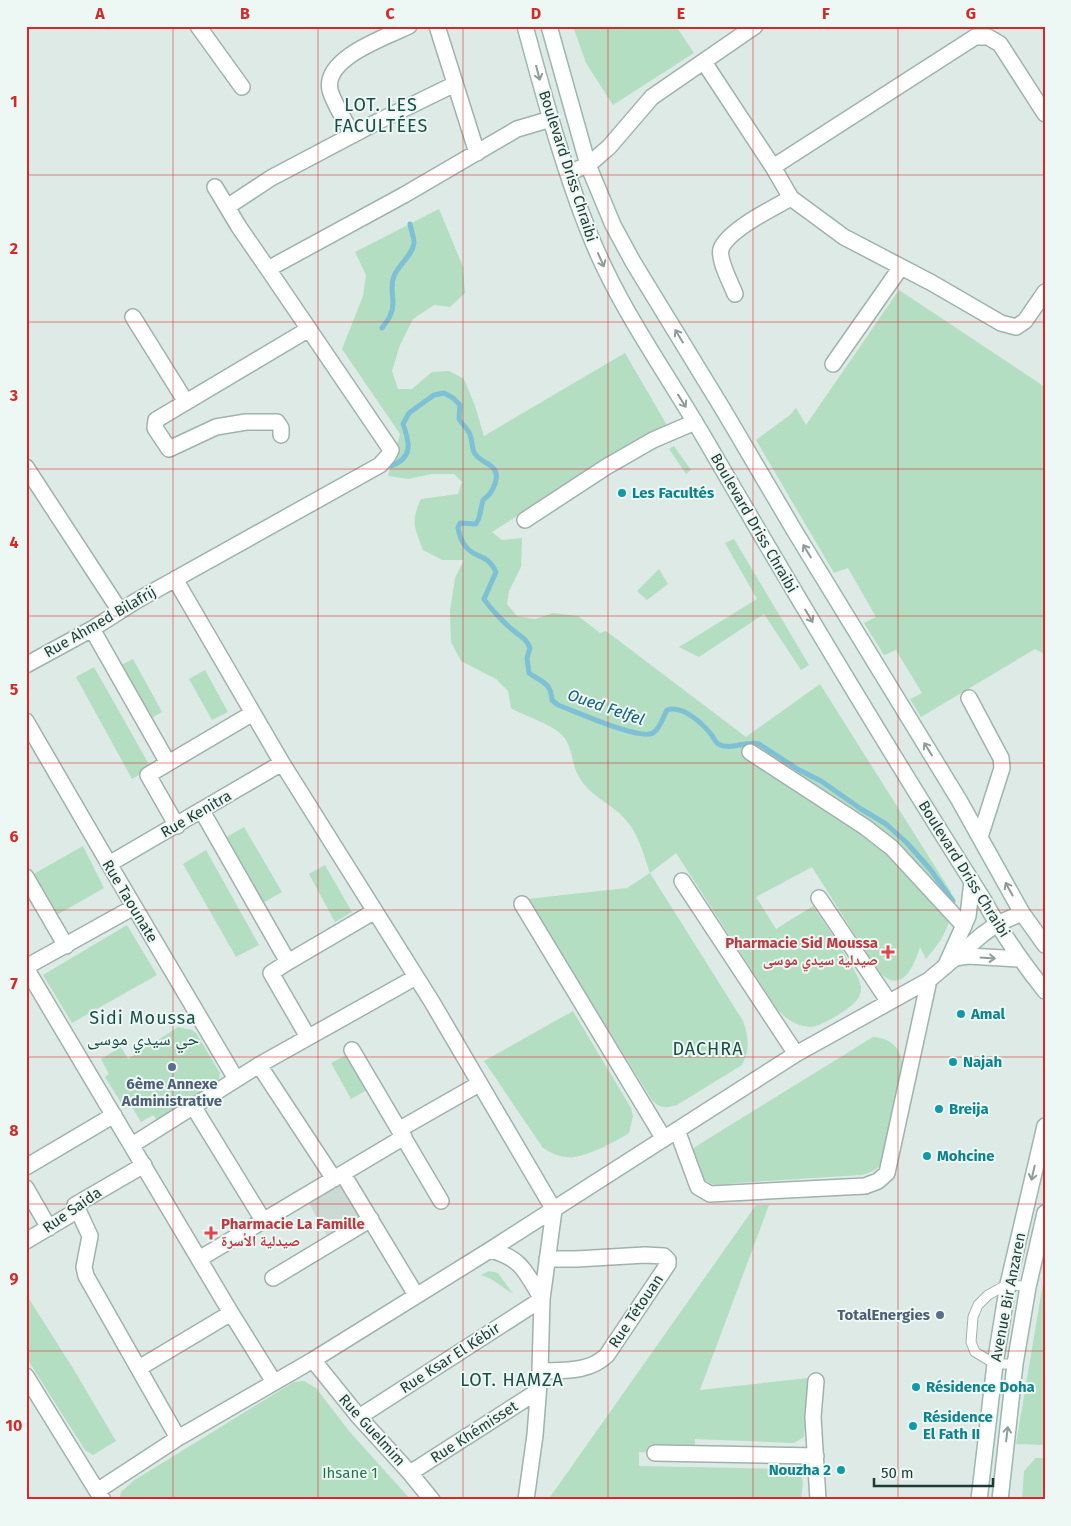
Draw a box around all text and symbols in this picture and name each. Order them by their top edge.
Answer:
text: A [94,4,105,23]
text: B [240,4,250,23]
text: C [385,4,395,23]
text: D [531,4,541,23]
text: E [677,4,685,23]
text: F [822,4,830,23]
text: G [966,4,976,23]
one-way arrow [534,65,543,81]
street label: Boulevard Driss Chraibi [535,88,601,244]
text: 1 [10,92,18,111]
district label: LOT. LES FACULTÉES [334,94,428,137]
text: 2 [10,239,18,258]
one-way arrow [596,252,606,267]
one-way arrow [673,329,683,343]
text: 3 [9,386,18,405]
one-way arrow [678,393,688,407]
street label: Boulevard Driss Chraibi [707,450,801,596]
place label: Les Facultés [632,484,714,502]
marker: Les Facultés [616,487,628,499]
text: 4 [9,533,19,552]
one-way arrow [801,544,811,558]
street label: Rue Ahmed Bilafrij [41,583,159,661]
one-way arrow [805,609,815,623]
text: 5 [10,680,19,699]
water label: Oued Felfel [565,685,647,729]
one-way arrow [922,742,933,756]
street label: Rue Kenitra [157,787,235,841]
street label: Boulevard Driss Chraibi [915,797,1013,941]
text: 6 [9,827,19,846]
street label: Rue Taounate [98,857,162,945]
one-way arrow [1004,883,1014,897]
place label: Pharmacie Sid Moussa صيدلية سيدي موسى [725,934,878,972]
marker: Pharmacie Sid Moussa صيدلية سيدي موسى [882,946,894,958]
one-way arrow [979,953,995,962]
text: 7 [10,974,18,993]
place label: Amal [970,1005,1006,1023]
district label: Sidi Moussa حي سيدي موسى [87,1007,199,1054]
marker: Amal [955,1008,967,1020]
district label: DACHRA [672,1038,744,1060]
place label: Najah [963,1053,1002,1071]
marker: Najah [947,1056,959,1068]
marker: 6ème Annexe Administrative [166,1061,178,1073]
place label: 6ème Annexe Administrative [121,1075,222,1110]
place label: Breija [949,1100,989,1118]
marker: Breija [933,1103,945,1115]
text: 8 [9,1121,19,1140]
place label: Mohcine [937,1147,995,1165]
marker: Mohcine [921,1150,933,1162]
one-way arrow [1028,1164,1037,1180]
street label: Rue Saida [39,1183,105,1237]
place label: Pharmacie La Famille صيدلية الأسرة [221,1215,365,1250]
marker: Pharmacie La Famille صيدلية الأسرة [205,1227,217,1239]
street label: Avenue Bir Anzaren [987,1231,1029,1363]
text: 9 [10,1269,19,1288]
street label: Rue Tétouan [605,1271,667,1351]
place label: TotalEnergies [837,1306,930,1324]
marker: TotalEnergies [934,1309,946,1321]
street label: Rue Ksar El Kébir [397,1319,504,1397]
district label: LOT. HAMZA [460,1369,564,1391]
place label: Résidence Doha [926,1378,1035,1396]
marker: Résidence Doha [910,1381,922,1393]
street label: Rue Guelmim [335,1390,409,1470]
street label: Rue Khémisset [427,1397,521,1467]
place label: Résidence El Fath II [923,1408,993,1443]
text: 10 [6,1416,22,1435]
marker: Résidence El Fath II [907,1420,919,1432]
one-way arrow [1002,1426,1012,1442]
scale bar [874,1456,992,1488]
place label: Nouzha 2 [769,1461,831,1479]
park label: Ihsane 1 [322,1464,378,1482]
marker: Nouzha 2 [835,1464,847,1476]
text: 50 m [881,1464,914,1482]

